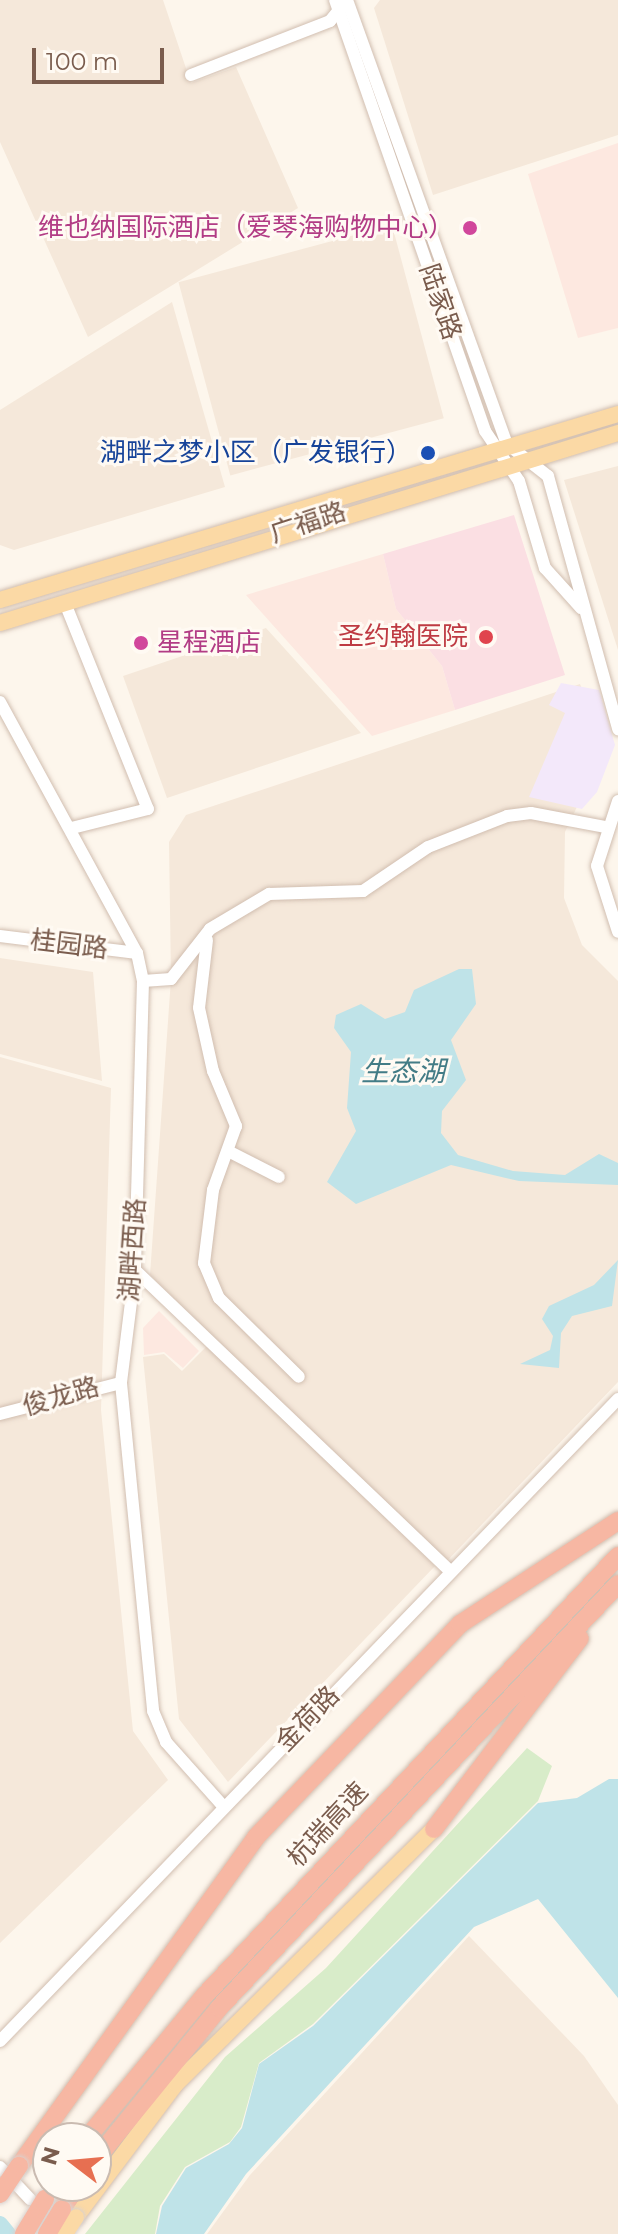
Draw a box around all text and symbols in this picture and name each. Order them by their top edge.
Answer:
scale bar [36,32,168,82]
text: 100 m [46,47,118,76]
place label: 维也纳国际酒店（爱琴海购物中心） [38,212,454,244]
marker: 维也纳国际酒店（爱琴海购物中心） [461,219,479,237]
street label: 陆家路 [413,260,467,344]
place label: 湖畔之梦小区（广发银行） [100,437,412,469]
marker: 湖畔之梦小区（广发银行） [419,444,437,462]
street label: 广福路 [266,496,350,550]
place label: 圣约翰医院 [338,621,468,653]
marker: 圣约翰医院 [475,626,497,648]
place label: 星程酒店 [157,627,261,659]
marker: 星程酒店 [132,634,150,652]
street label: 桂园路 [28,925,110,965]
water label: 生态湖 [361,1054,445,1088]
street label: 湖畔西路 [114,1197,152,1303]
street label: 俊龙路 [19,1371,103,1423]
street label: 金荷路 [270,1680,346,1758]
street label: 杭瑞高速 [281,1776,375,1874]
north arrow [32,2122,112,2202]
text: N [35,2144,66,2168]

